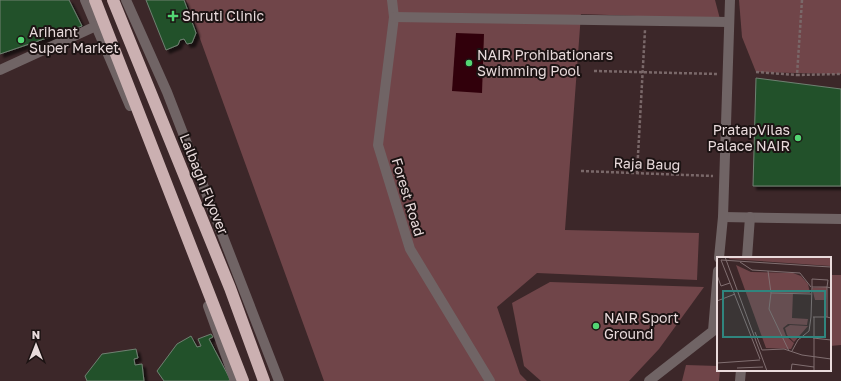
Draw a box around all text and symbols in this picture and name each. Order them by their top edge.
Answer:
place label: Shruti Clinic [182,7,264,24]
marker: Shruti Clinic [167,10,179,22]
place label: Arihant Super Market [29,23,119,56]
marker: Arihant Super Market [16,35,26,45]
place label: NAIR Prohibationars Swimming Pool [477,46,613,79]
marker: NAIR Prohibationars Swimming Pool [464,58,474,68]
place label: PratapVilas Palace NAIR [707,121,790,154]
street label: Lalbagh Flyover [177,131,233,237]
marker: PratapVilas Palace NAIR [793,133,803,143]
street label: Raja Baug [613,154,681,173]
street label: Forest Road [389,156,428,238]
inset map [717,257,831,371]
place label: NAIR Sport Ground [604,309,679,342]
marker: NAIR Sport Ground [591,321,601,331]
north arrow [16,325,56,365]
text: N [32,328,40,341]

